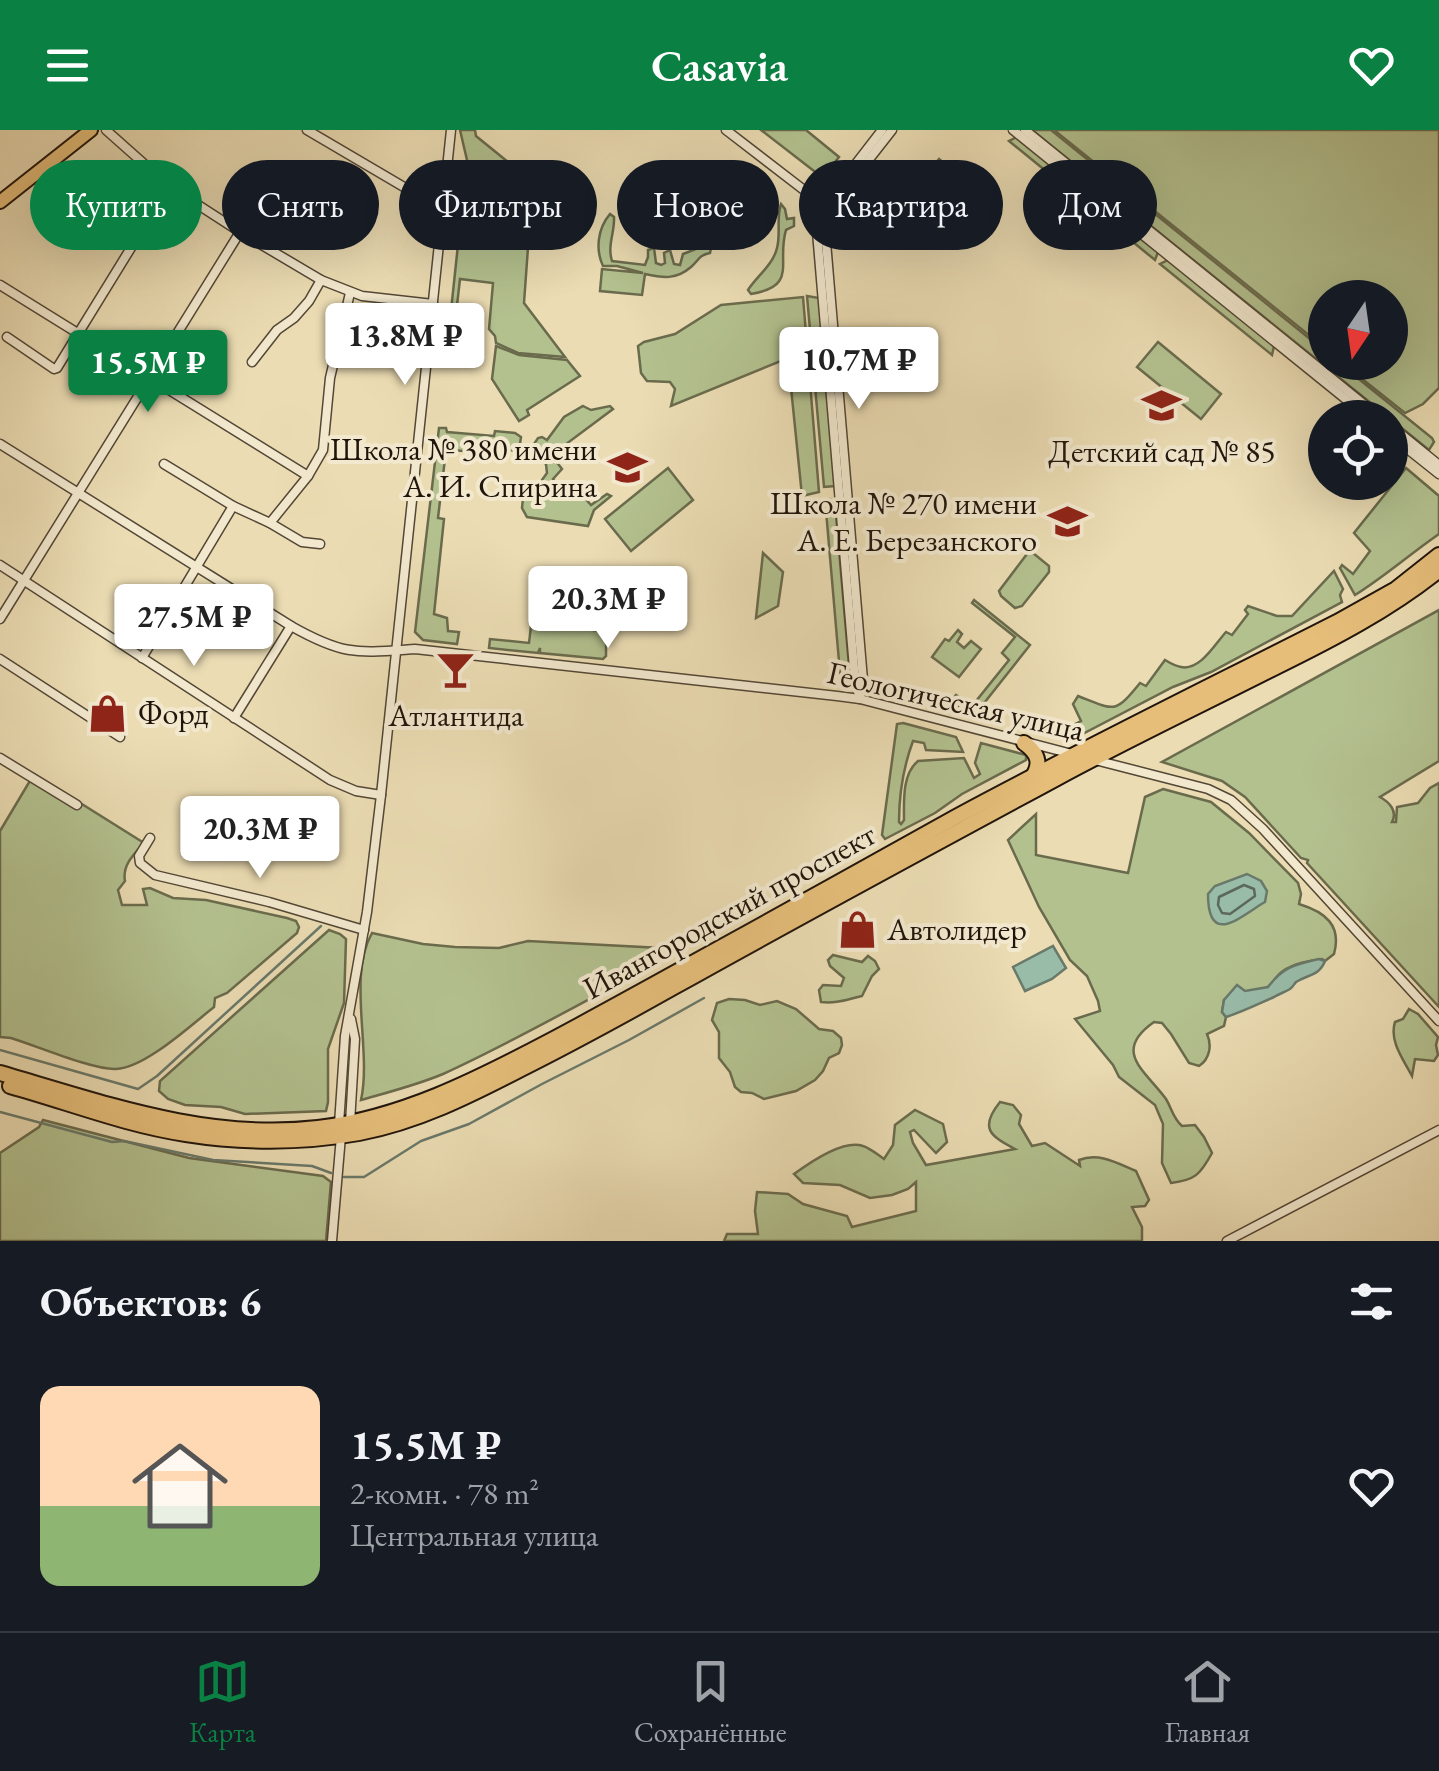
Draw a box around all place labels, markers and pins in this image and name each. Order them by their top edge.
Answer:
pin: 13.8M ₽ [313,303,497,388]
pin: 10.7M ₽ [767,327,951,412]
pin: 15.5M ₽ [56,330,240,415]
school or university icon: Детский сад № 85 [1141,385,1183,427]
place label: Школа № 380 имени А. И. Спирина [330,428,597,507]
place label: Детский сад № 85 [1048,430,1276,472]
school or university icon: Школа № 380 имени А. И. Спирина [606,446,648,488]
place label: Школа № 270 имени А. Е. Березанского [770,482,1037,561]
school or university icon: Школа № 270 имени А. Е. Березанского [1046,500,1088,542]
pin: 20.3M ₽ [516,566,700,651]
pin: 27.5M ₽ [102,584,286,669]
bar icon: Атлантида [435,649,477,691]
shop icon: Форд [87,692,129,734]
place label: Форд [138,692,209,734]
place label: Атлантида [387,694,524,736]
pin: 20.3M ₽ [168,796,352,881]
shop icon: Автолидер [836,908,878,950]
place label: Автолидер [886,908,1027,950]

